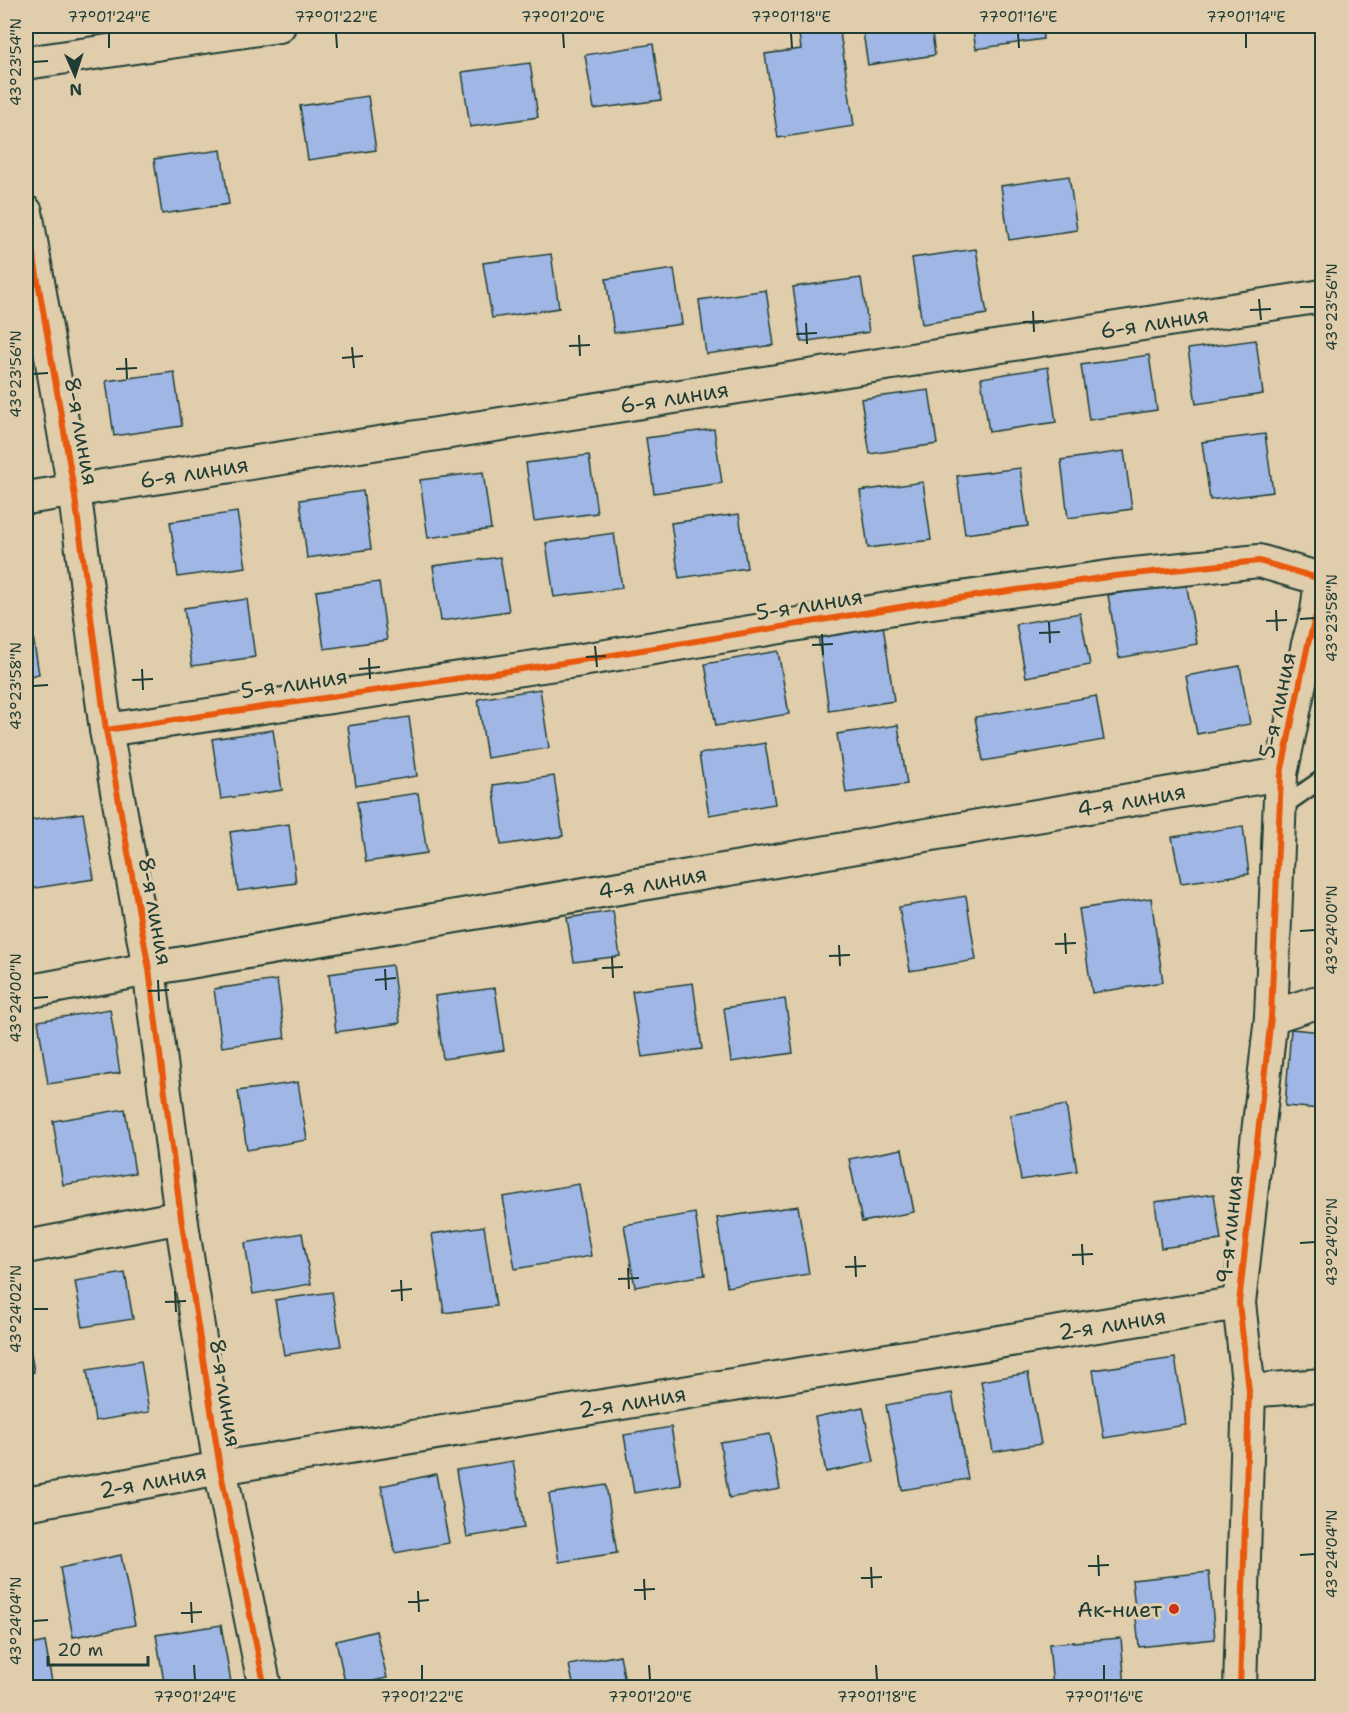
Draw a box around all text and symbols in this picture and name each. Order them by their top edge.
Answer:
text: 77°01'24"E [68,7,150,27]
text: 77°01'22"E [294,7,378,27]
text: 77°01'20"E [521,7,605,27]
text: 77°01'18"E [751,7,831,27]
text: 77°01'16"E [979,7,1057,27]
text: 77°01'14"E [1206,7,1286,27]
text: 43°23'54"N [6,18,26,106]
north arrow [45,45,105,105]
text: N [69,79,83,100]
text: 43°23'56"N [1322,263,1342,351]
street label: 6-я линия [1098,300,1211,345]
text: 43°23'56"N [6,330,26,418]
street label: 8-я линия [58,375,105,488]
street label: 6-я линия [618,375,731,420]
street label: 6-я линия [138,450,250,495]
text: 43°23'58"N [1322,574,1342,662]
street label: 5-я линия [753,582,865,627]
text: 43°23'58"N [6,642,26,730]
street label: 5-я линия [1252,649,1303,761]
street label: 5-я линия [239,662,350,705]
street label: 4-я линия [1075,777,1188,824]
street label: 8-я линия [132,855,179,968]
street label: 4-я линия [596,859,709,906]
text: 43°24'00"N [1322,885,1342,975]
text: 43°24'00"N [6,953,26,1043]
street label: 9-я линия [1209,1173,1250,1285]
text: 43°24'02"N [1322,1198,1342,1286]
text: 43°24'02"N [6,1265,26,1353]
street label: 2-я линия [1056,1301,1168,1347]
street label: 8-я линия [203,1337,248,1449]
street label: 2-я линия [577,1379,688,1425]
street label: 2-я линия [97,1457,209,1505]
text: 43°24'04"N [1322,1510,1342,1598]
text: 43°24'04"N [6,1577,26,1665]
place label: Ак-ниет [1077,1595,1163,1624]
marker: Ак-ниет [1167,1602,1181,1616]
scale bar [48,1629,148,1667]
text: 20 m [57,1638,103,1662]
text: 77°01'24"E [154,1687,236,1707]
text: 77°01'22"E [380,1687,464,1707]
text: 77°01'20"E [608,1687,692,1707]
text: 77°01'18"E [837,1687,917,1707]
text: 77°01'16"E [1065,1687,1143,1707]

